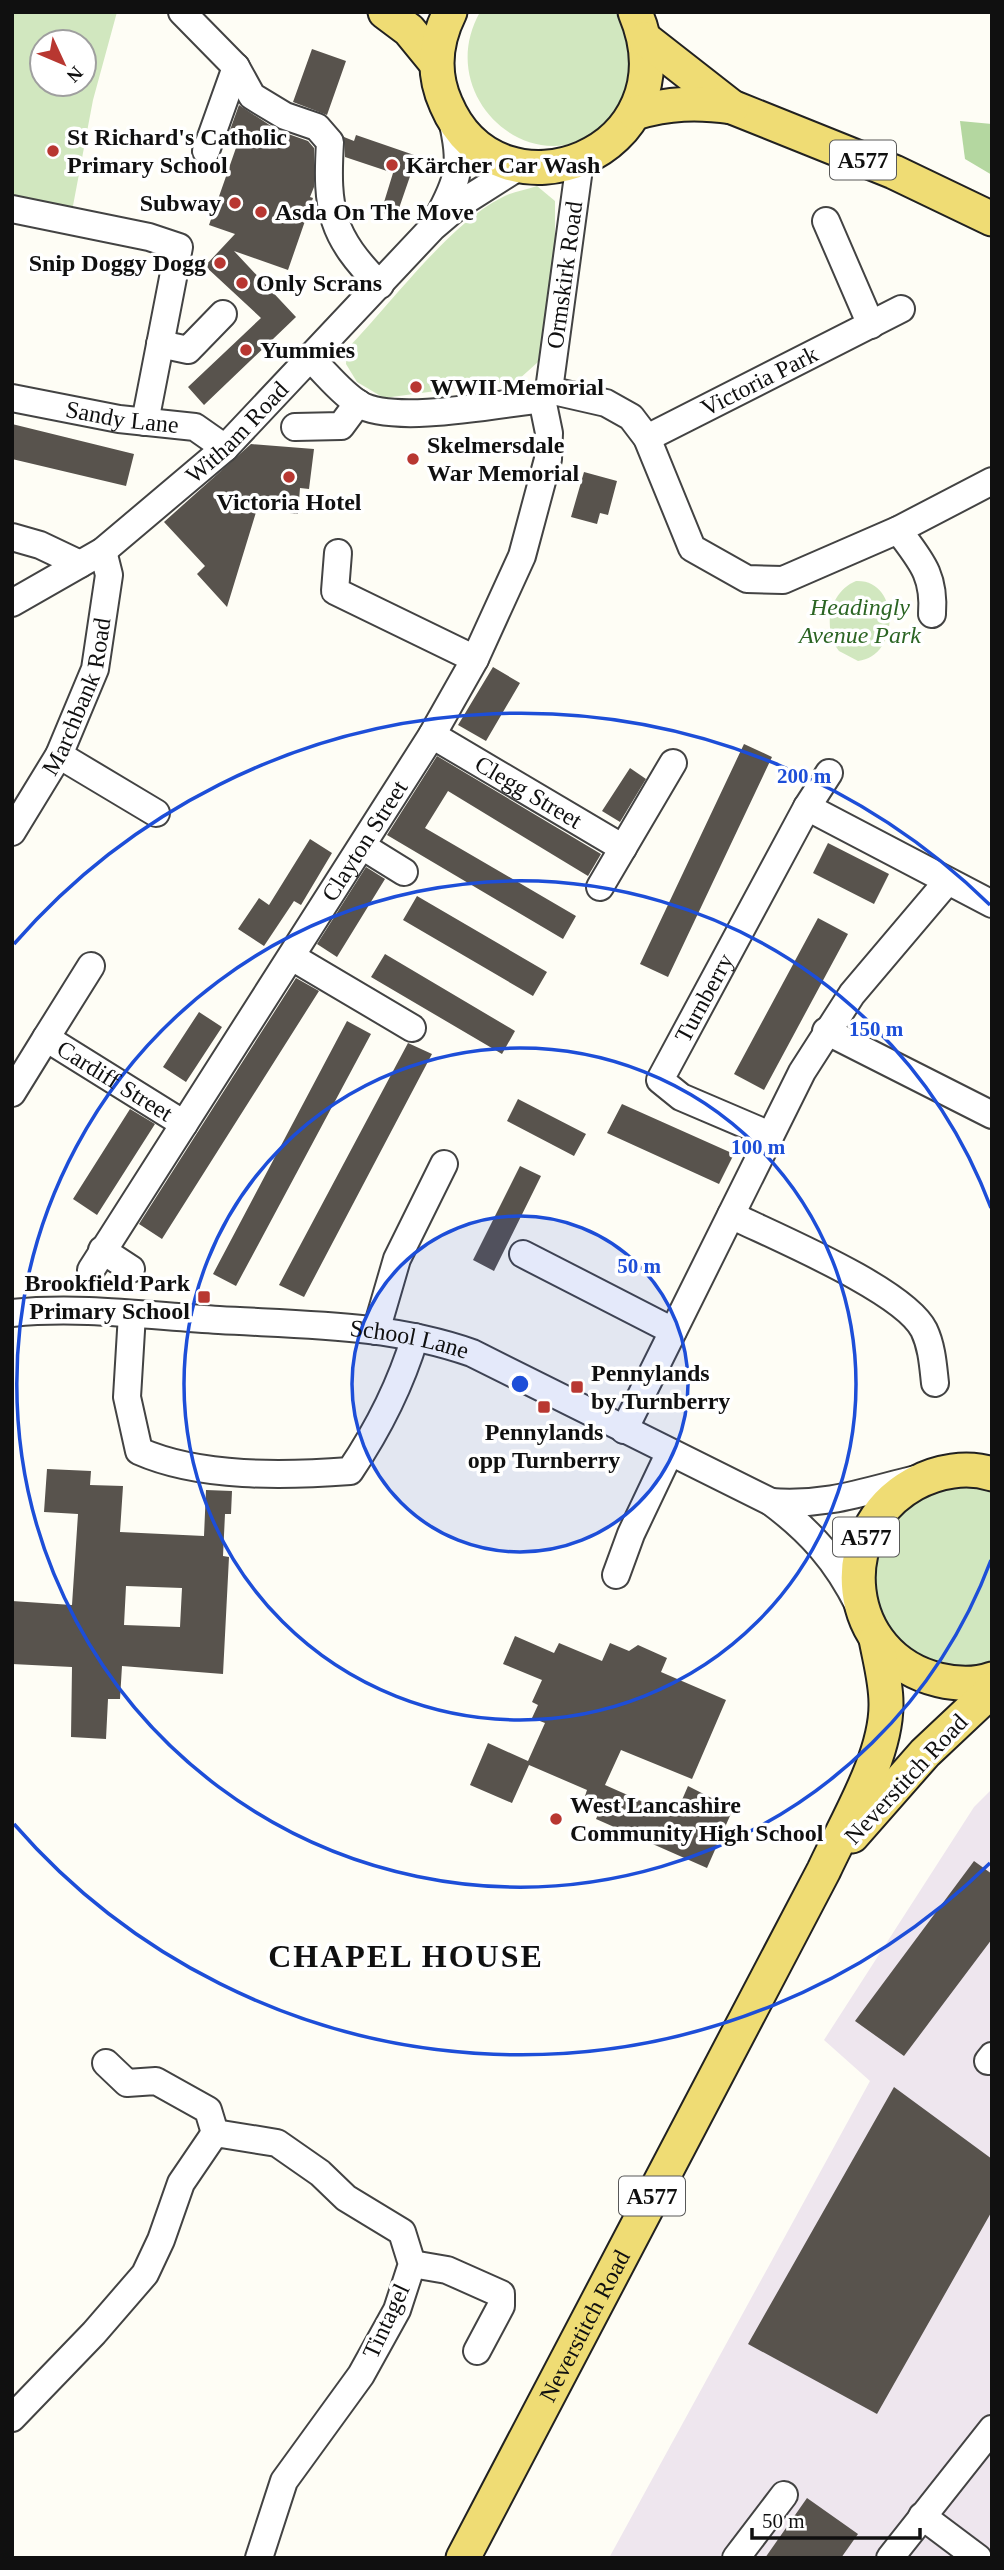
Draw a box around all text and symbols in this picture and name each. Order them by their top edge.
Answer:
north arrow [28,28,98,98]
text: N [62,62,87,87]
place label: St Richard's Catholic Primary School [67,124,287,178]
road number: A577 [830,140,896,180]
marker: St Richard's Catholic Primary School [45,143,61,159]
place label: Kärcher Car Wash [406,152,600,178]
marker: Kärcher Car Wash [384,157,400,173]
place label: Subway [140,190,221,216]
marker: Subway [227,195,243,211]
place label: Asda On The Move [275,199,474,225]
street label: Ormskirk Road [542,200,587,350]
marker: Asda On The Move [253,204,269,220]
place label: Snip Doggy Dogg [29,250,206,276]
marker: Snip Doggy Dogg [212,255,228,271]
place label: Only Scrans [256,270,382,296]
marker: Only Scrans [234,275,250,291]
place label: Yummies [260,337,355,363]
street label: Victoria Park [697,341,822,421]
marker: Yummies [238,342,254,358]
place label: WWII Memorial [430,374,604,400]
street label: Witham Road [181,376,293,488]
marker: WWII Memorial [408,379,424,395]
street label: Sandy Lane [63,396,180,438]
place label: Skelmersdale War Memorial [427,432,580,486]
marker: Skelmersdale War Memorial [405,451,421,467]
marker: Victoria Hotel [281,469,297,485]
place label: Victoria Hotel [216,489,362,515]
park label: Headingly Avenue Park [797,594,921,648]
street label: Marchbank Road [37,616,115,780]
street label: Clegg Street [470,750,587,834]
text: 200 m [777,764,832,788]
street label: Clayton Street [317,775,413,906]
street label: Turnberry [670,949,739,1047]
text: 150 m [849,1017,904,1041]
street label: Cardiff Street [52,1035,178,1127]
text: 100 m [731,1135,786,1159]
text: 50 m [617,1254,661,1278]
place label: Brookfield Park Primary School [24,1270,191,1324]
marker: Brookfield Park Primary School [196,1289,212,1305]
street label: School Lane [349,1315,472,1364]
place label: Pennylands by Turnberry [591,1360,730,1414]
centre of rings [508,1372,532,1396]
marker: Pennylands by Turnberry [569,1379,585,1395]
marker: Pennylands opp Turnberry [536,1399,552,1415]
place label: Pennylands opp Turnberry [468,1419,620,1473]
road number: A577 [833,1518,899,1556]
street label: Neverstitch Road [839,1709,973,1849]
place label: West Lancashire Community High School [570,1792,824,1846]
marker: West Lancashire Community High School [548,1811,564,1827]
district label: CHAPEL HOUSE [268,1938,544,1974]
road number: A577 [619,2176,685,2216]
street label: Neverstitch Road [534,2246,635,2406]
street label: Tintagel [357,2279,415,2362]
scale bar [752,2496,920,2540]
text: 50 m [762,2509,805,2533]

